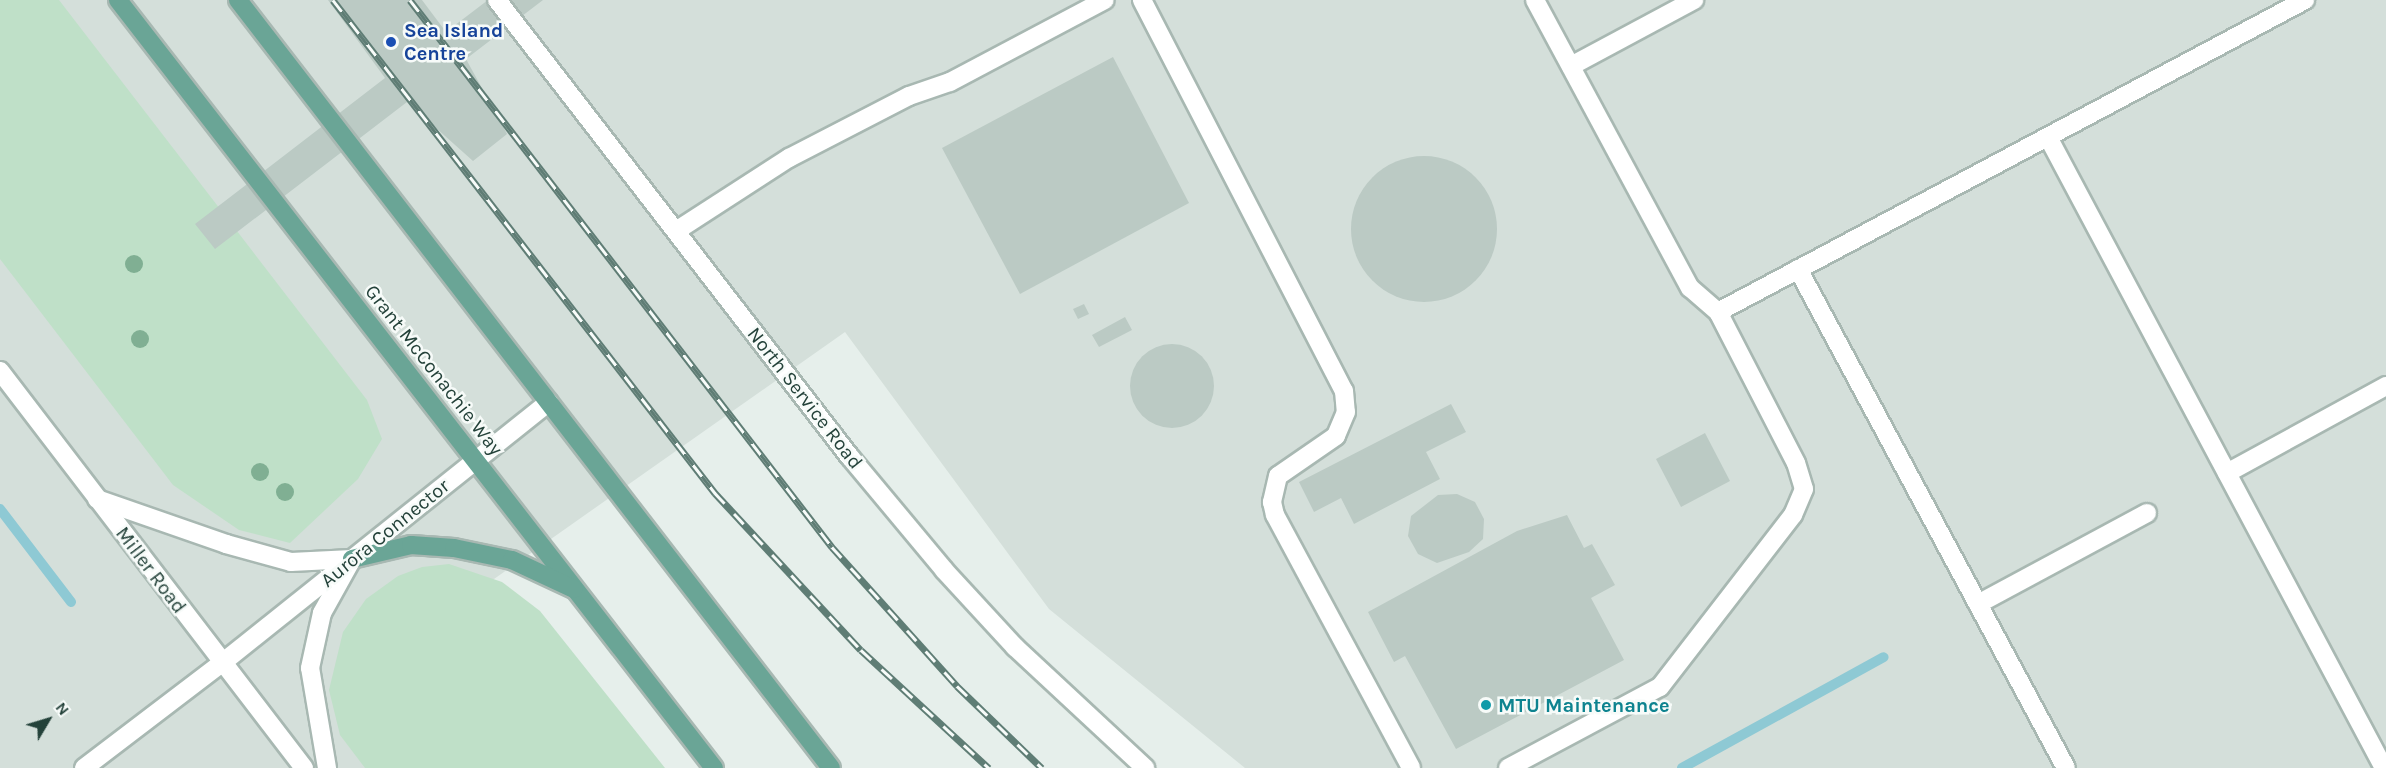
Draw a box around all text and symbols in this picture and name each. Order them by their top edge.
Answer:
place label: Sea Island Centre [404,19,503,66]
marker: Sea Island Centre [382,33,400,51]
street label: Grant McConachie Way [360,280,508,460]
street label: North Service Road [742,322,868,474]
street label: Aurora Connector [316,474,454,592]
street label: Miller Road [111,522,191,618]
north arrow [18,690,78,750]
place label: MTU Maintenance [1498,693,1669,717]
text: N [52,698,74,719]
marker: MTU Maintenance [1479,698,1493,712]

